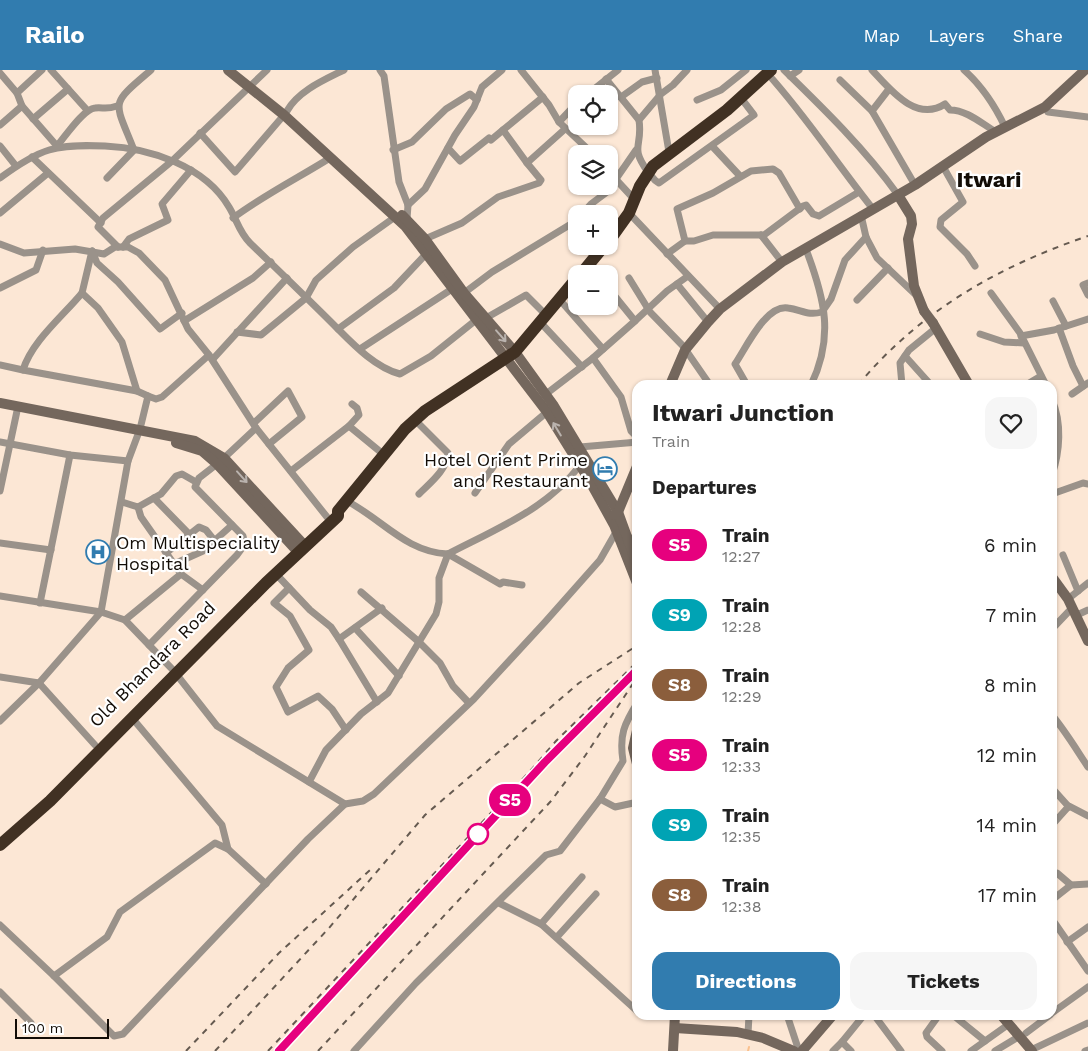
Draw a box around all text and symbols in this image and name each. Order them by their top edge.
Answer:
text: Railo [25,21,85,49]
text: Map [863,25,900,46]
text: Layers [928,25,985,46]
text: Share [1013,25,1063,46]
map controls [568,85,618,315]
button: locate [568,85,618,135]
button: layers [568,145,618,195]
district label: Itwari [957,167,1021,192]
button: + [568,205,618,255]
button: − [568,265,618,315]
one-way arrow [495,329,506,342]
button: heart [985,397,1037,449]
text: Itwari Junction [652,399,834,427]
one-way arrow [551,423,561,437]
text: Train [652,432,690,451]
place label: Hotel Orient Prime and Restaurant [424,449,588,491]
hotel icon: Hotel Orient Prime and Restaurant [592,456,618,482]
one-way arrow [236,471,248,484]
text: Departures [652,476,757,499]
text: Train [722,524,770,547]
place label: Om Multispeciality Hospital [116,532,281,574]
text: S5 [668,534,691,555]
text: 6 min [984,534,1037,557]
hospital icon: Om Multispeciality Hospital [85,539,111,565]
text: 12:27 [722,547,760,566]
text: Train [722,594,770,617]
street label: Old Bhandara Road [85,597,219,731]
text: S9 [668,604,691,625]
text: 7 min [986,604,1037,627]
text: 12:28 [722,617,762,636]
text: Train [722,664,770,687]
text: S8 [668,674,691,695]
text: 8 min [984,674,1037,697]
text: 12:29 [722,687,762,706]
text: Train [722,734,770,757]
text: S5 [668,744,691,765]
text: 12 min [977,744,1037,767]
text: 12:33 [722,757,761,776]
line badge: S5 [488,784,532,816]
text: S5 [499,789,521,810]
text: Train [722,804,770,827]
text: S9 [668,814,691,835]
text: 14 min [977,814,1037,837]
unlabelled marker [467,823,489,845]
text: 12:35 [722,827,761,846]
text: Train [722,874,770,897]
text: S8 [668,884,691,905]
text: 17 min [978,884,1037,907]
text: 12:38 [722,897,762,916]
button: Directions [652,952,840,1010]
button: Tickets [850,952,1037,1010]
scale bar [15,1016,109,1039]
text: 100 m [22,1020,63,1036]

